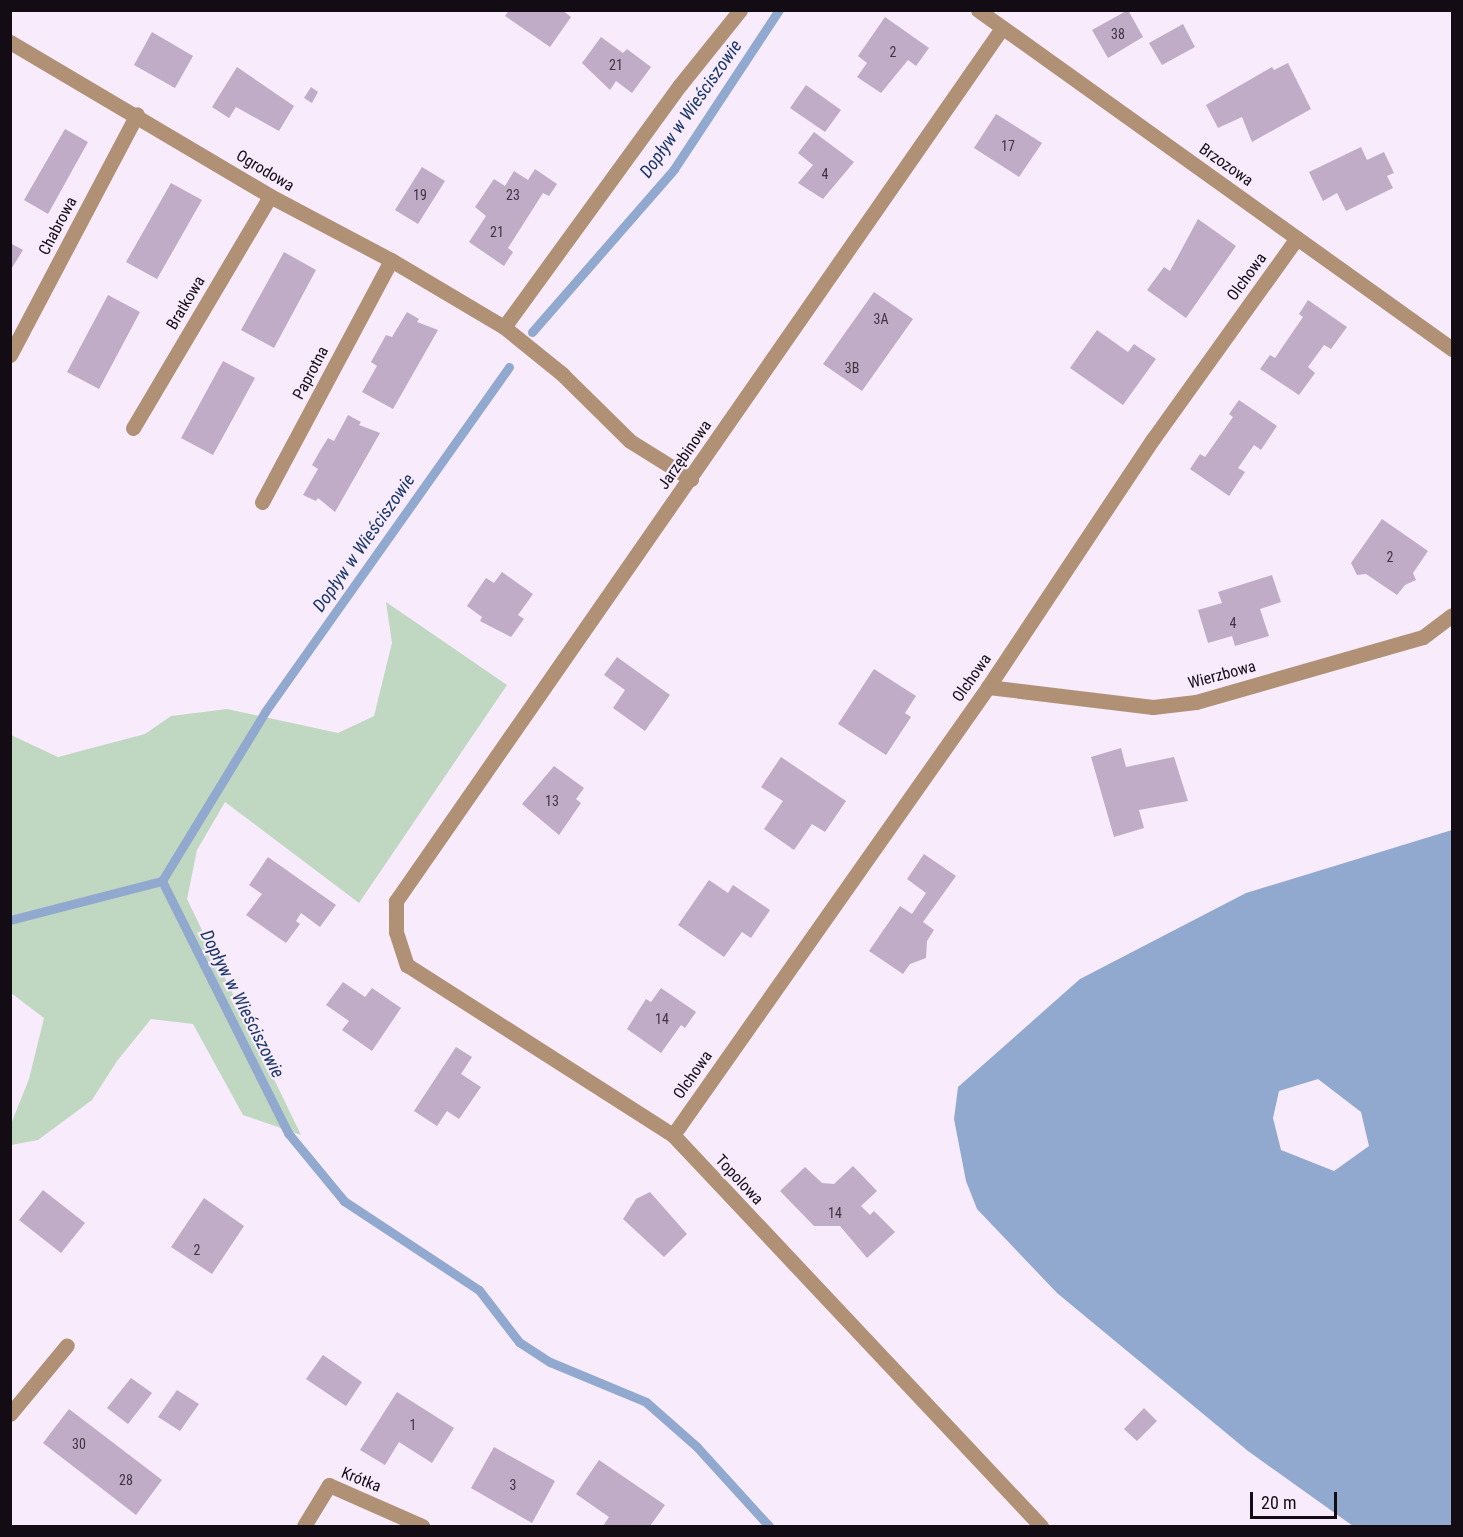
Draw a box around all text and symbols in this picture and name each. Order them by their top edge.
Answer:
house number: 38 [1111,26,1125,42]
water label: Dopływ w Wieściszowie [635,36,747,182]
house number: 2 [890,44,896,60]
house number: 21 [609,57,623,73]
house number: 17 [1001,138,1015,154]
street label: Brzozowa [1195,140,1257,190]
street label: Ogrodowa [233,146,297,196]
house number: 4 [822,166,828,182]
house number: 19 [413,187,427,203]
house number: 23 [506,187,520,203]
street label: Chabrowa [35,194,81,258]
house number: 21 [490,224,504,240]
street label: Olchowa [1223,249,1271,305]
street label: Bratkowa [163,273,209,333]
house number: 3A [874,311,888,327]
street label: Paprotna [289,343,333,403]
house number: 3B [845,360,859,376]
street label: Jarzębinowa [654,417,716,493]
water label: Dopływ w Wieściszowie [308,470,420,616]
house number: 2 [1387,549,1393,565]
house number: 4 [1230,615,1236,631]
street label: Olchowa [949,650,995,706]
street label: Wierzbowa [1186,657,1258,693]
house number: 13 [545,793,559,809]
water label: Dopływ w Wieściszowie [195,926,289,1082]
house number: 14 [655,1011,669,1027]
street label: Olchowa [670,1047,716,1103]
street label: Topolowa [711,1151,767,1209]
house number: 14 [828,1205,842,1221]
house number: 2 [194,1242,200,1258]
house number: 1 [410,1417,416,1433]
house number: 30 [72,1436,86,1452]
street label: Krótka [338,1463,384,1497]
house number: 28 [119,1472,133,1488]
house number: 3 [510,1477,516,1493]
scale bar [1253,1480,1340,1518]
text: 20 m [1261,1492,1296,1513]

